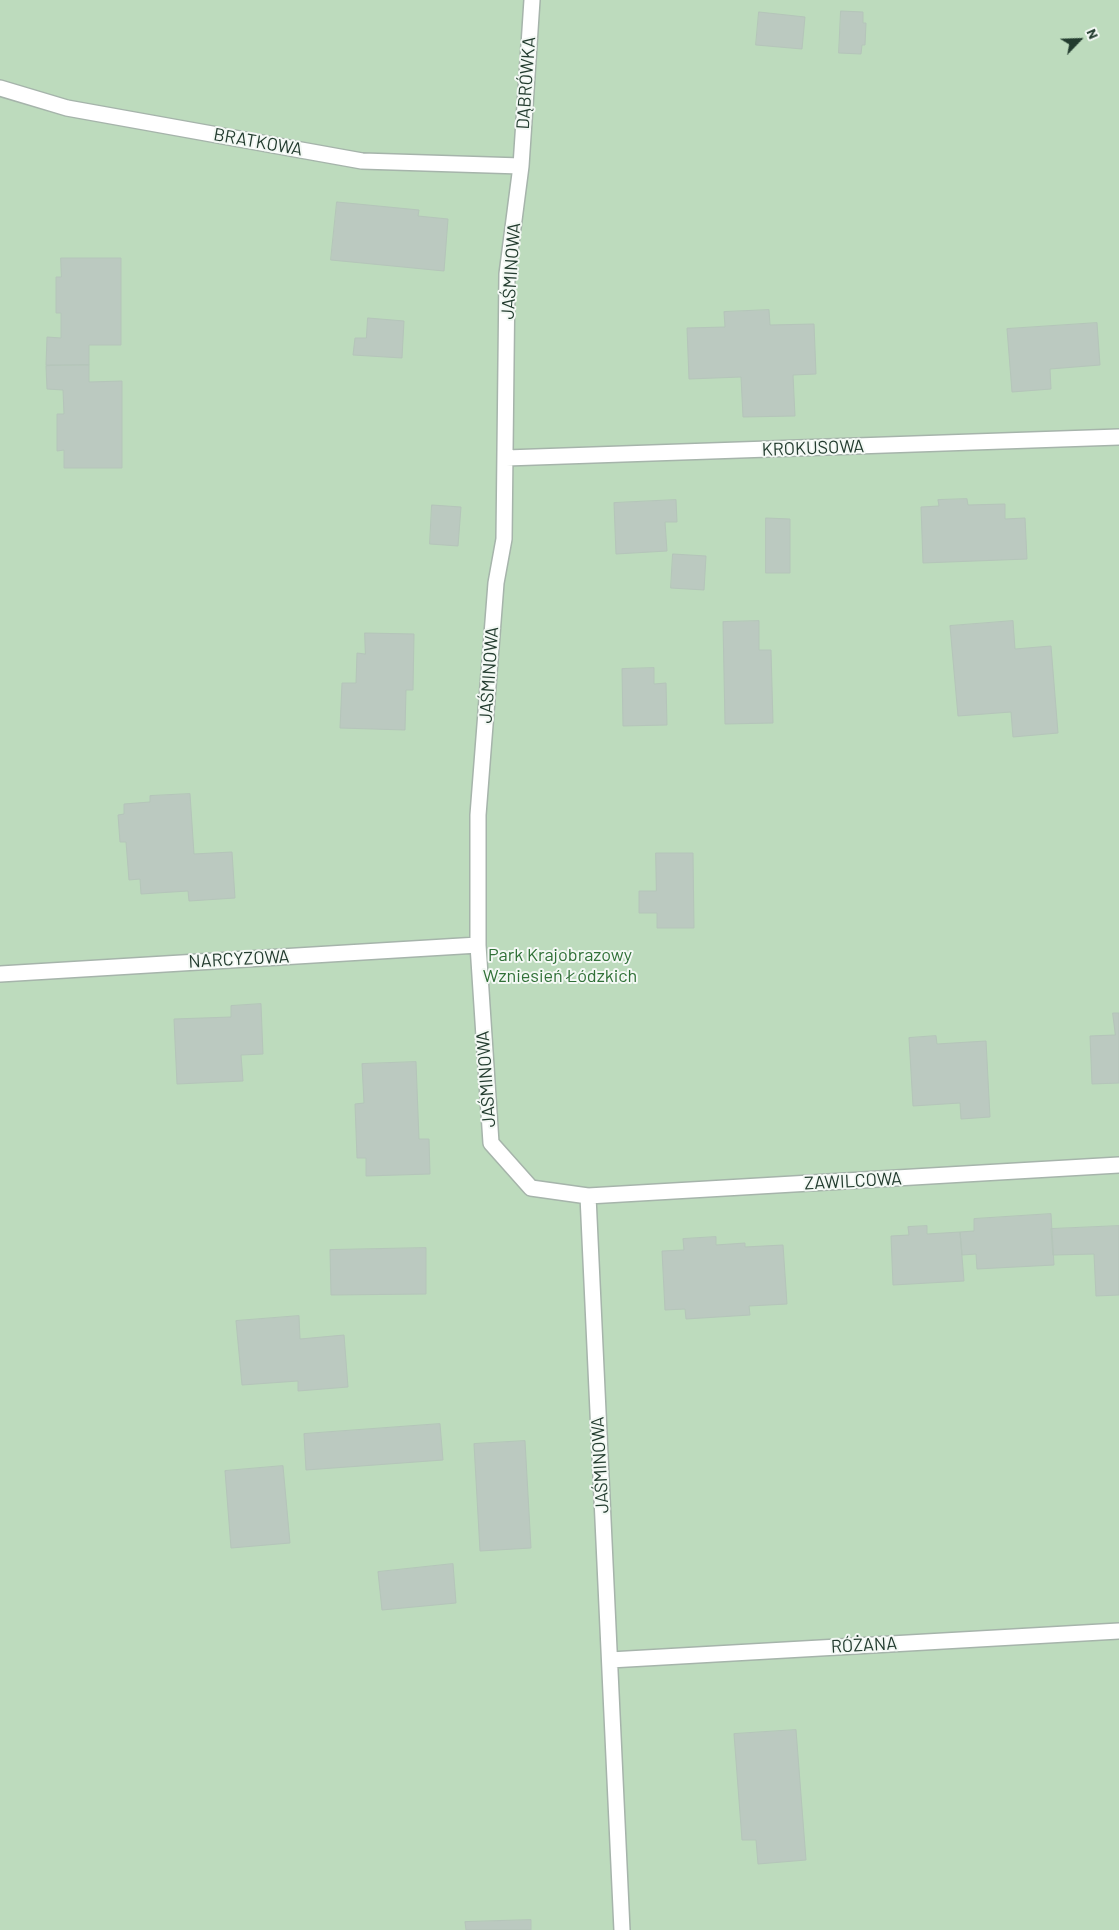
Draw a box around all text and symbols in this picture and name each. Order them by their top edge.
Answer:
north arrow [1054,15,1104,65]
text: N [1084,26,1103,41]
street label: DĄBRÓWKA [512,36,540,130]
street label: BRATKOWA [212,124,304,160]
street label: JAŚMINOWA [497,222,525,320]
street label: KROKUSOWA [761,435,865,461]
street label: JAŚMINOWA [475,626,503,724]
park label: Park Krajobrazowy Wzniesień Łódzkich [483,944,637,986]
street label: NARCYZOWA [188,946,290,972]
street label: JAŚMINOWA [472,1030,500,1128]
street label: ZAWILCOWA [804,1168,902,1194]
street label: JAŚMINOWA [587,1416,613,1514]
street label: RÓŻANA [830,1632,898,1658]

